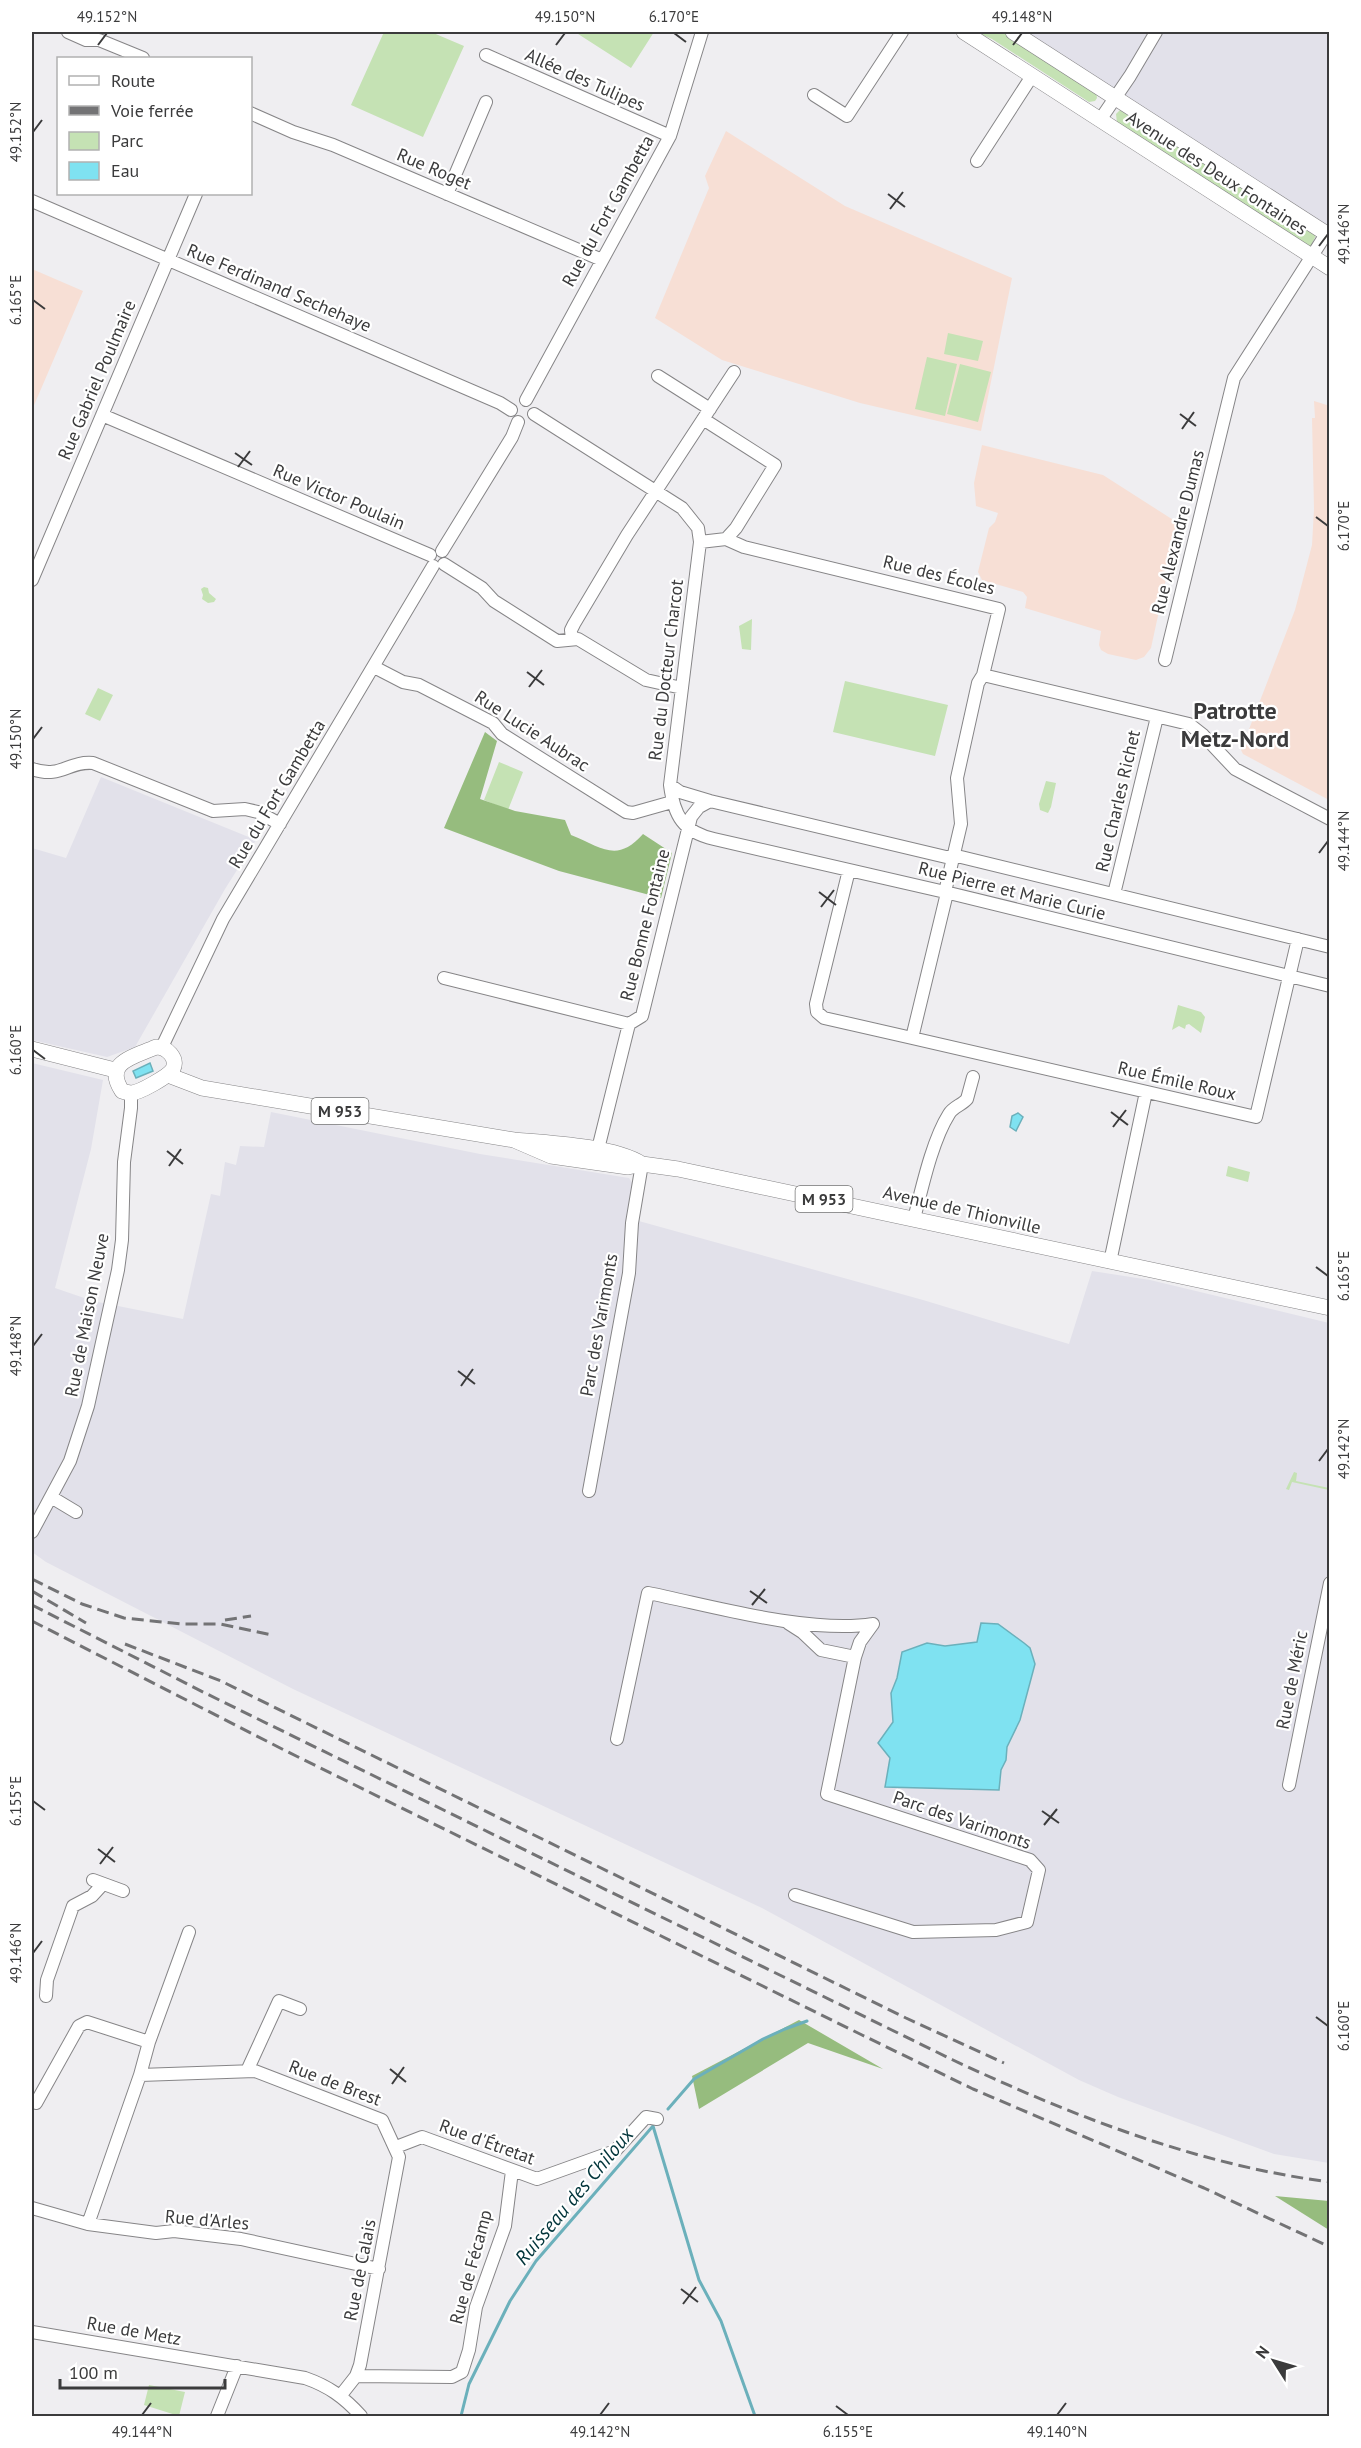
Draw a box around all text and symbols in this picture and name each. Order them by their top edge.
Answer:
text: 49.152°N [77,7,137,26]
text: 49.150°N [535,7,595,26]
text: 6.170°E [649,7,699,26]
text: 49.148°N [992,7,1052,26]
street label: Allée des Tulipes [522,43,649,116]
legend [57,57,252,195]
text: Route [111,69,155,92]
text: Voie ferrée [110,99,194,122]
text: 49.152°N [6,102,25,162]
street label: Avenue des Deux Fontaines [1122,105,1312,240]
text: Parc [111,129,144,152]
street label: Rue du Fort Gambetta [556,131,659,290]
street label: Rue Roget [394,143,475,194]
text: Eau [111,159,139,182]
text: 49.146°N [1334,204,1353,264]
street label: Rue Ferdinand Sechehaye [184,238,375,337]
text: 6.165°E [6,275,25,325]
street label: Rue Gabriel Poulmaire [52,296,141,463]
street label: Rue Alexandre Dumas [1146,447,1209,616]
street label: Rue Victor Poulain [270,458,409,535]
text: 6.170°E [1334,501,1353,551]
street label: Rue des Écoles [881,550,997,600]
street label: Rue du Docteur Charcot [643,578,688,762]
street label: Rue Lucie Aubrac [471,685,594,776]
district label: Patrotte Metz-Nord [1181,695,1289,754]
text: 49.150°N [6,709,25,769]
street label: Rue du Fort Gambetta [223,715,330,872]
street label: Rue Charles Richet [1090,728,1145,874]
text: 49.144°N [1334,811,1353,871]
street label: Rue Bonne Fontaine [615,847,674,1003]
street label: Rue Pierre et Marie Curie [916,856,1108,925]
text: 6.160°E [6,1025,25,1075]
street label: Rue Émile Roux [1116,1056,1239,1105]
road number: M 953 [312,1098,368,1124]
street label: Avenue de Thionville [881,1180,1043,1239]
road number: M 953 [796,1186,852,1212]
street label: Rue de Maison Neuve [59,1231,114,1399]
text: 6.165°E [1334,1251,1353,1301]
street label: Parc des Varimonts [575,1252,622,1398]
text: 49.148°N [6,1316,25,1376]
text: 49.142°N [1334,1419,1353,1479]
street label: Rue de Méric [1271,1628,1312,1731]
text: 6.155°E [6,1776,25,1826]
street label: Parc des Varimonts [890,1785,1034,1854]
text: 49.146°N [6,1923,25,1983]
text: 6.160°E [1334,2001,1353,2051]
street label: Rue de Brest [286,2054,385,2111]
street label: Rue d'Étretat [436,2114,538,2169]
water label: Ruisseau des Chiloux [509,2121,640,2270]
street label: Rue d'Arles [164,2204,250,2235]
street label: Rue de Fécamp [444,2207,497,2327]
street label: Rue de Calais [338,2217,381,2323]
street label: Rue de Metz [85,2311,183,2350]
north arrow [1244,2331,1304,2391]
text: N [1251,2342,1273,2362]
scale bar [60,2352,225,2390]
text: 100 m [69,2361,118,2384]
text: 49.144°N [112,2422,172,2441]
text: 49.142°N [570,2422,630,2441]
text: 6.155°E [823,2422,873,2441]
text: 49.140°N [1027,2422,1087,2441]

